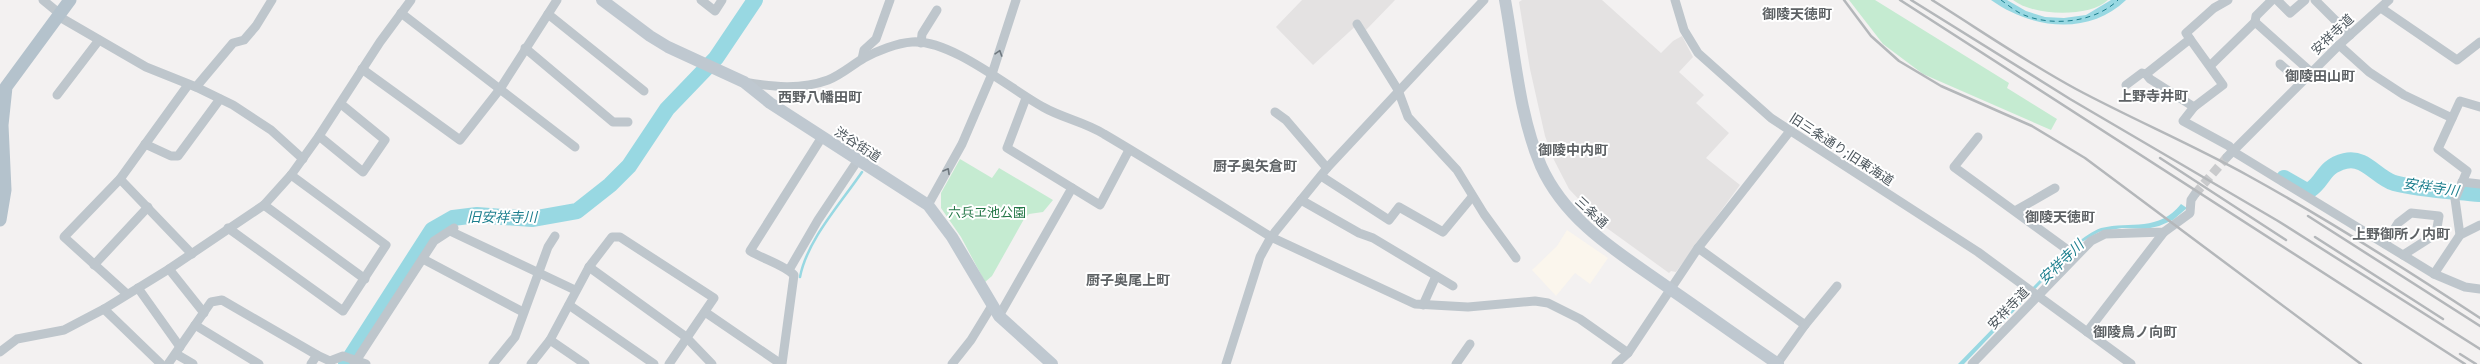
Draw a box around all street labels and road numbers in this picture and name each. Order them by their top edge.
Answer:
street label: 安祥寺道 [2308,10,2356,58]
street label: 旧三条通り;旧東海道 [1787,109,1897,189]
street label: 渋谷街道 [832,123,884,165]
street label: 三条通 [1572,193,1612,231]
street label: 安祥寺道 [1984,284,2032,332]

